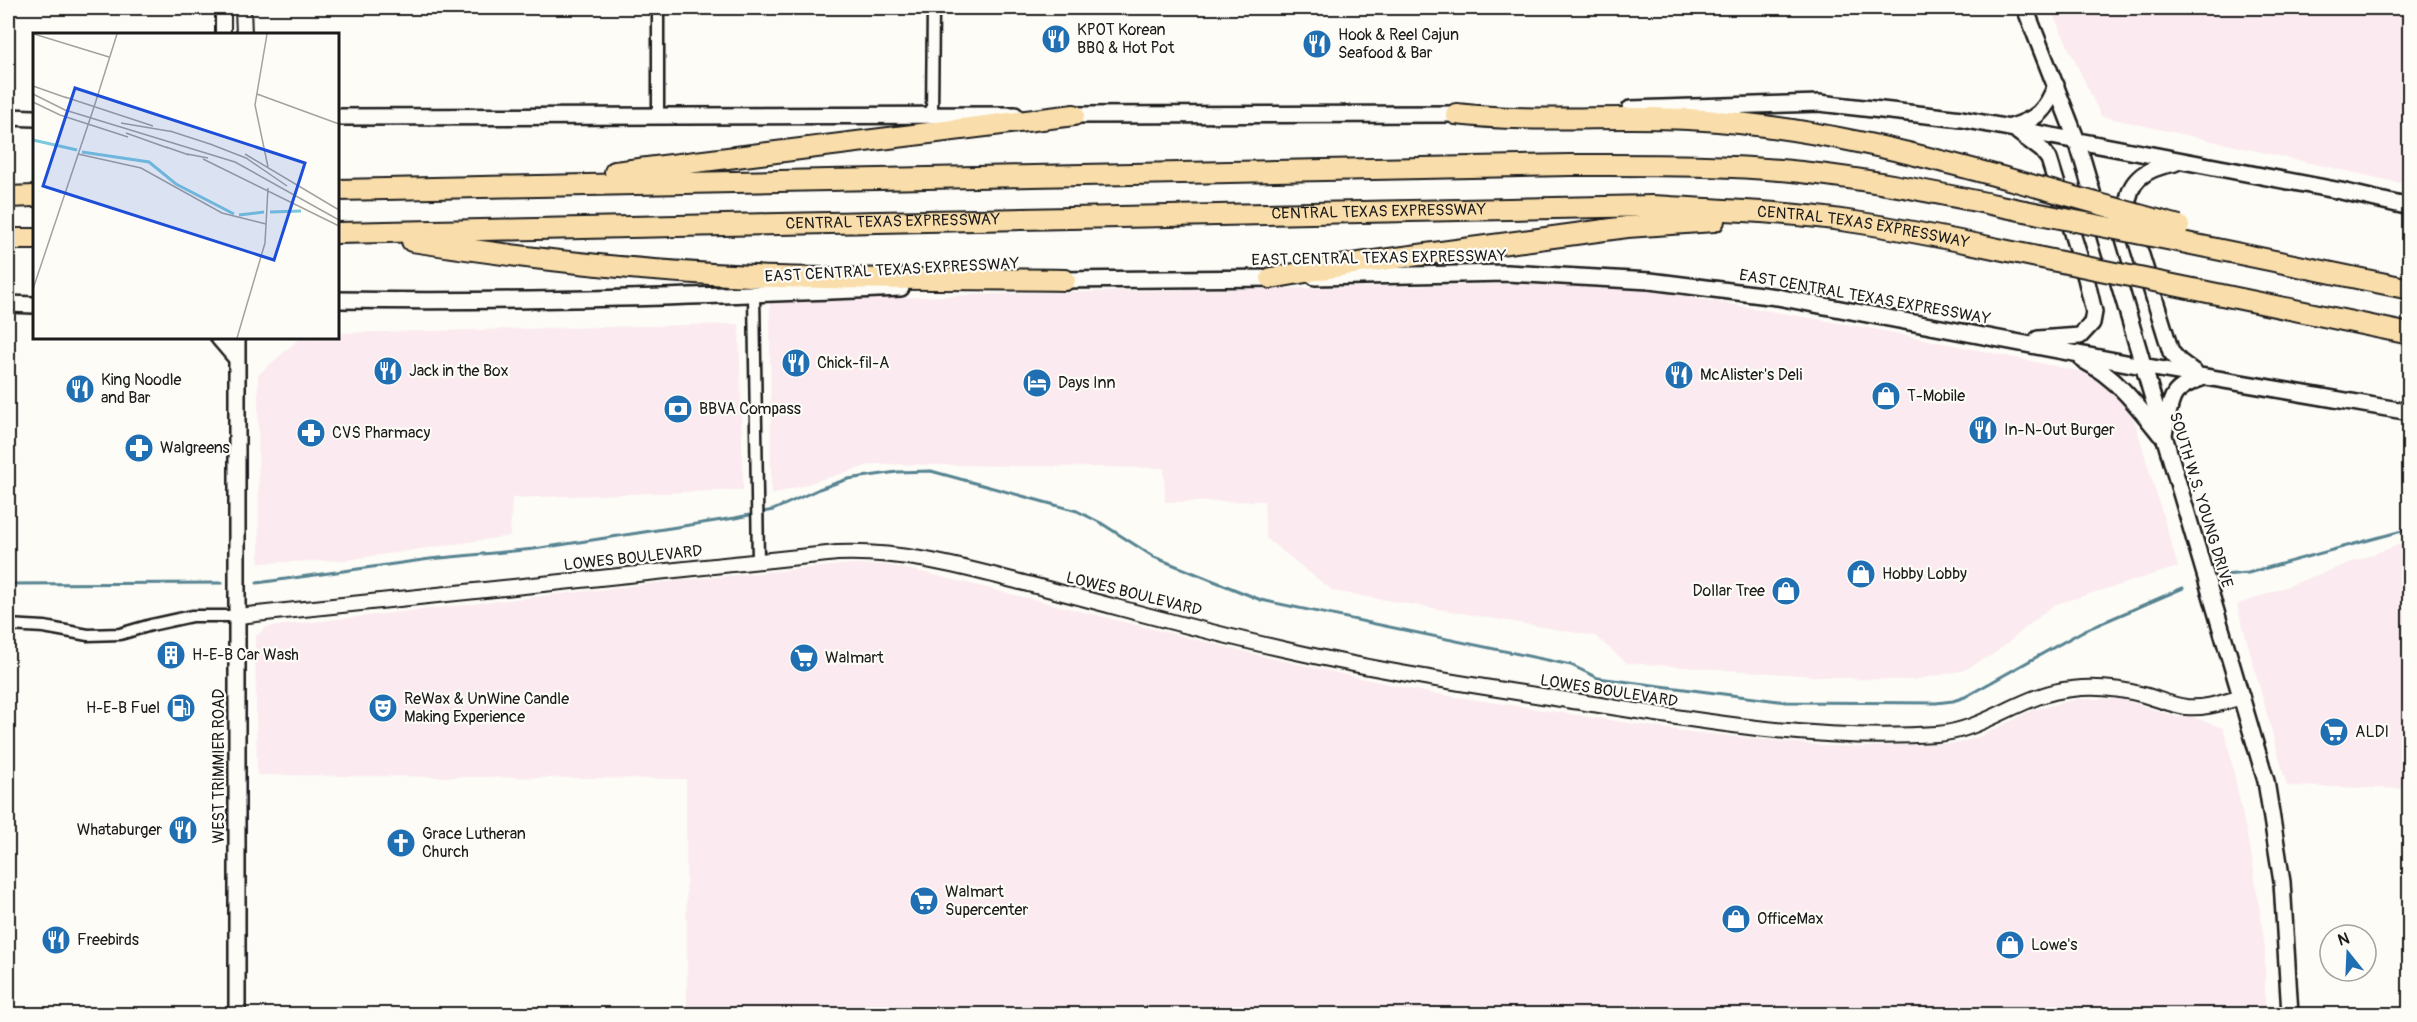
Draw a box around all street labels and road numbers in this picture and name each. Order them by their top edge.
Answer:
street label: CENTRAL TEXAS EXPRESSWAY [1271,199,1486,224]
street label: CENTRAL TEXAS EXPRESSWAY [1756,202,1971,253]
street label: CENTRAL TEXAS EXPRESSWAY [785,209,1000,234]
street label: EAST CENTRAL TEXAS EXPRESSWAY [1251,246,1507,270]
street label: EAST CENTRAL TEXAS EXPRESSWAY [764,253,1020,287]
street label: EAST CENTRAL TEXAS EXPRESSWAY [1738,265,1992,329]
street label: SOUTH W.S. YOUNG DRIVE [2165,410,2237,590]
street label: LOWES BOULEVARD [563,541,703,575]
street label: LOWES BOULEVARD [1064,567,1204,621]
street label: LOWES BOULEVARD [1539,670,1679,712]
street label: WEST TRIMMIER ROAD [209,689,229,843]

